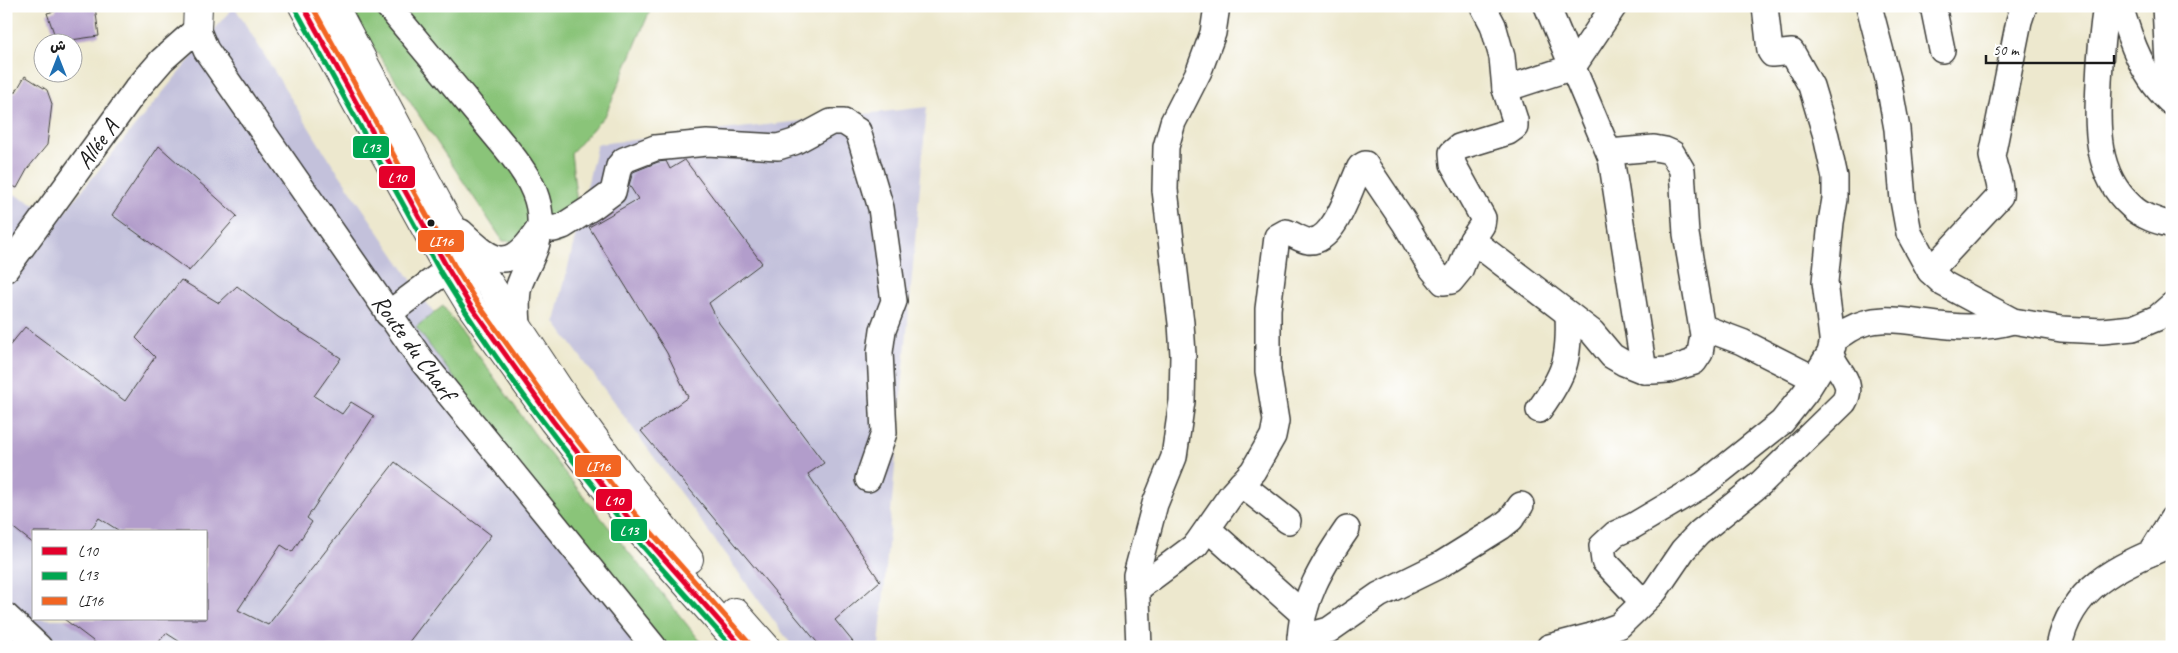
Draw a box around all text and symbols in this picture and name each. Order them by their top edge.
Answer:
north arrow [32,32,82,82]
scale bar [1986,32,2113,64]
text: ش [50,37,66,54]
text: 50 m [1993,41,2020,60]
street label: Allée A [69,113,125,175]
line badge: L13 [352,135,390,159]
text: L13 [362,139,382,156]
line badge: L10 [378,165,416,189]
text: L10 [388,169,408,186]
unlabelled marker [426,218,436,228]
line badge: LI16 [417,229,465,253]
text: LI16 [429,233,454,250]
street label: Route du Charf [366,288,465,410]
line badge: LI16 [574,454,622,478]
text: LI16 [586,458,611,475]
line badge: L10 [595,488,633,512]
text: L10 [605,492,625,509]
line badge: L13 [610,518,648,542]
text: L13 [620,522,640,539]
legend [32,530,208,620]
text: L10 [78,542,99,561]
text: L13 [78,566,99,585]
text: LI16 [78,592,105,611]

